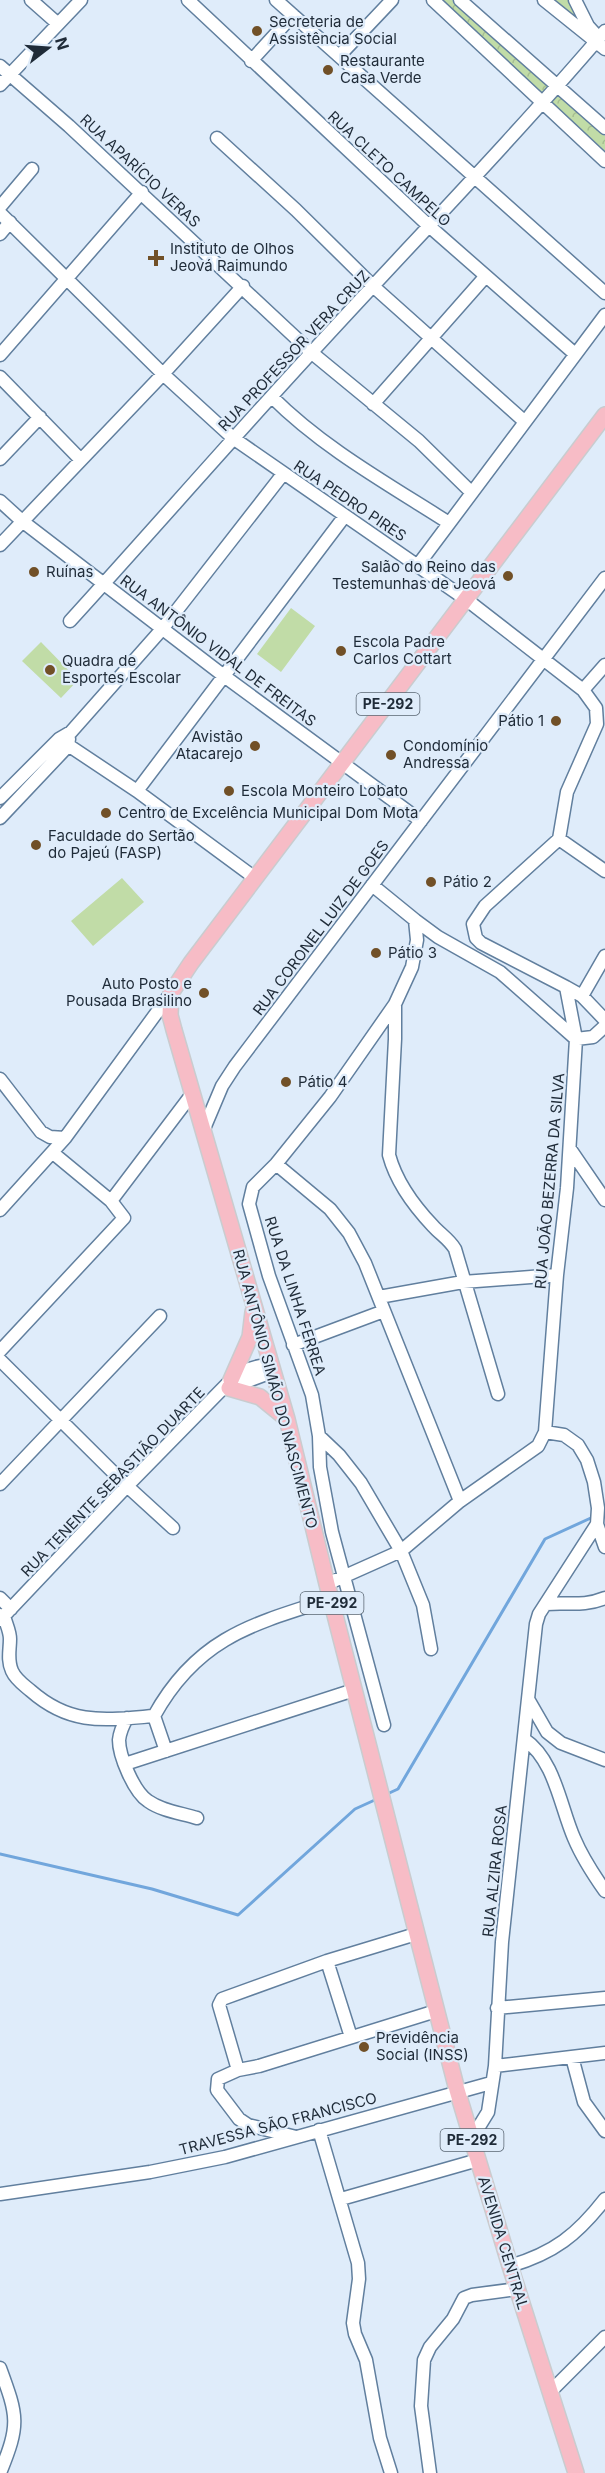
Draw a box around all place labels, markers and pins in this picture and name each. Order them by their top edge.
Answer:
place label: Secreteria de Assistência Social [269,12,397,48]
marker: Secreteria de Assistência Social [250,24,264,38]
place label: Restaurante Casa Verde [340,51,425,87]
marker: Restaurante Casa Verde [321,63,335,77]
place label: Instituto de Olhos Jeová Raimundo [170,239,294,275]
marker: Instituto de Olhos Jeová Raimundo [147,249,165,267]
place label: Salão do Reino das Testemunhas de Jeová [332,557,496,593]
place label: Ruínas [46,562,93,581]
marker: Ruínas [27,565,41,579]
marker: Salão do Reino das Testemunhas de Jeová [501,569,515,583]
place label: Escola Padre Carlos Cottart [353,632,452,668]
marker: Escola Padre Carlos Cottart [334,644,348,658]
place label: Quadra de Esportes Escolar [62,651,181,687]
marker: Quadra de Esportes Escolar [43,663,57,677]
place label: Pátio 1 [498,711,544,730]
marker: Pátio 1 [549,714,563,728]
place label: Avistão Atacarejo [176,727,243,763]
place label: Condomínio Andressa [403,736,488,772]
marker: Avistão Atacarejo [248,739,262,753]
marker: Condomínio Andressa [384,748,398,762]
place label: Escola Monteiro Lobato [241,781,408,800]
marker: Escola Monteiro Lobato [222,784,236,798]
place label: Centro de Excelência Municipal Dom Mota [118,803,418,822]
marker: Centro de Excelência Municipal Dom Mota [99,806,113,820]
place label: Faculdade do Sertão do Pajeú (FASP) [48,826,195,862]
marker: Faculdade do Sertão do Pajeú (FASP) [29,838,43,852]
place label: Pátio 2 [443,872,492,891]
marker: Pátio 2 [424,875,438,889]
place label: Pátio 3 [388,943,437,962]
marker: Pátio 3 [369,946,383,960]
place label: Auto Posto e Pousada Brasilino [66,974,192,1010]
marker: Auto Posto e Pousada Brasilino [197,986,211,1000]
place label: Pátio 4 [298,1072,347,1091]
marker: Pátio 4 [279,1075,293,1089]
place label: Previdência Social (INSS) [376,2028,469,2064]
marker: Previdência Social (INSS) [357,2040,371,2054]

